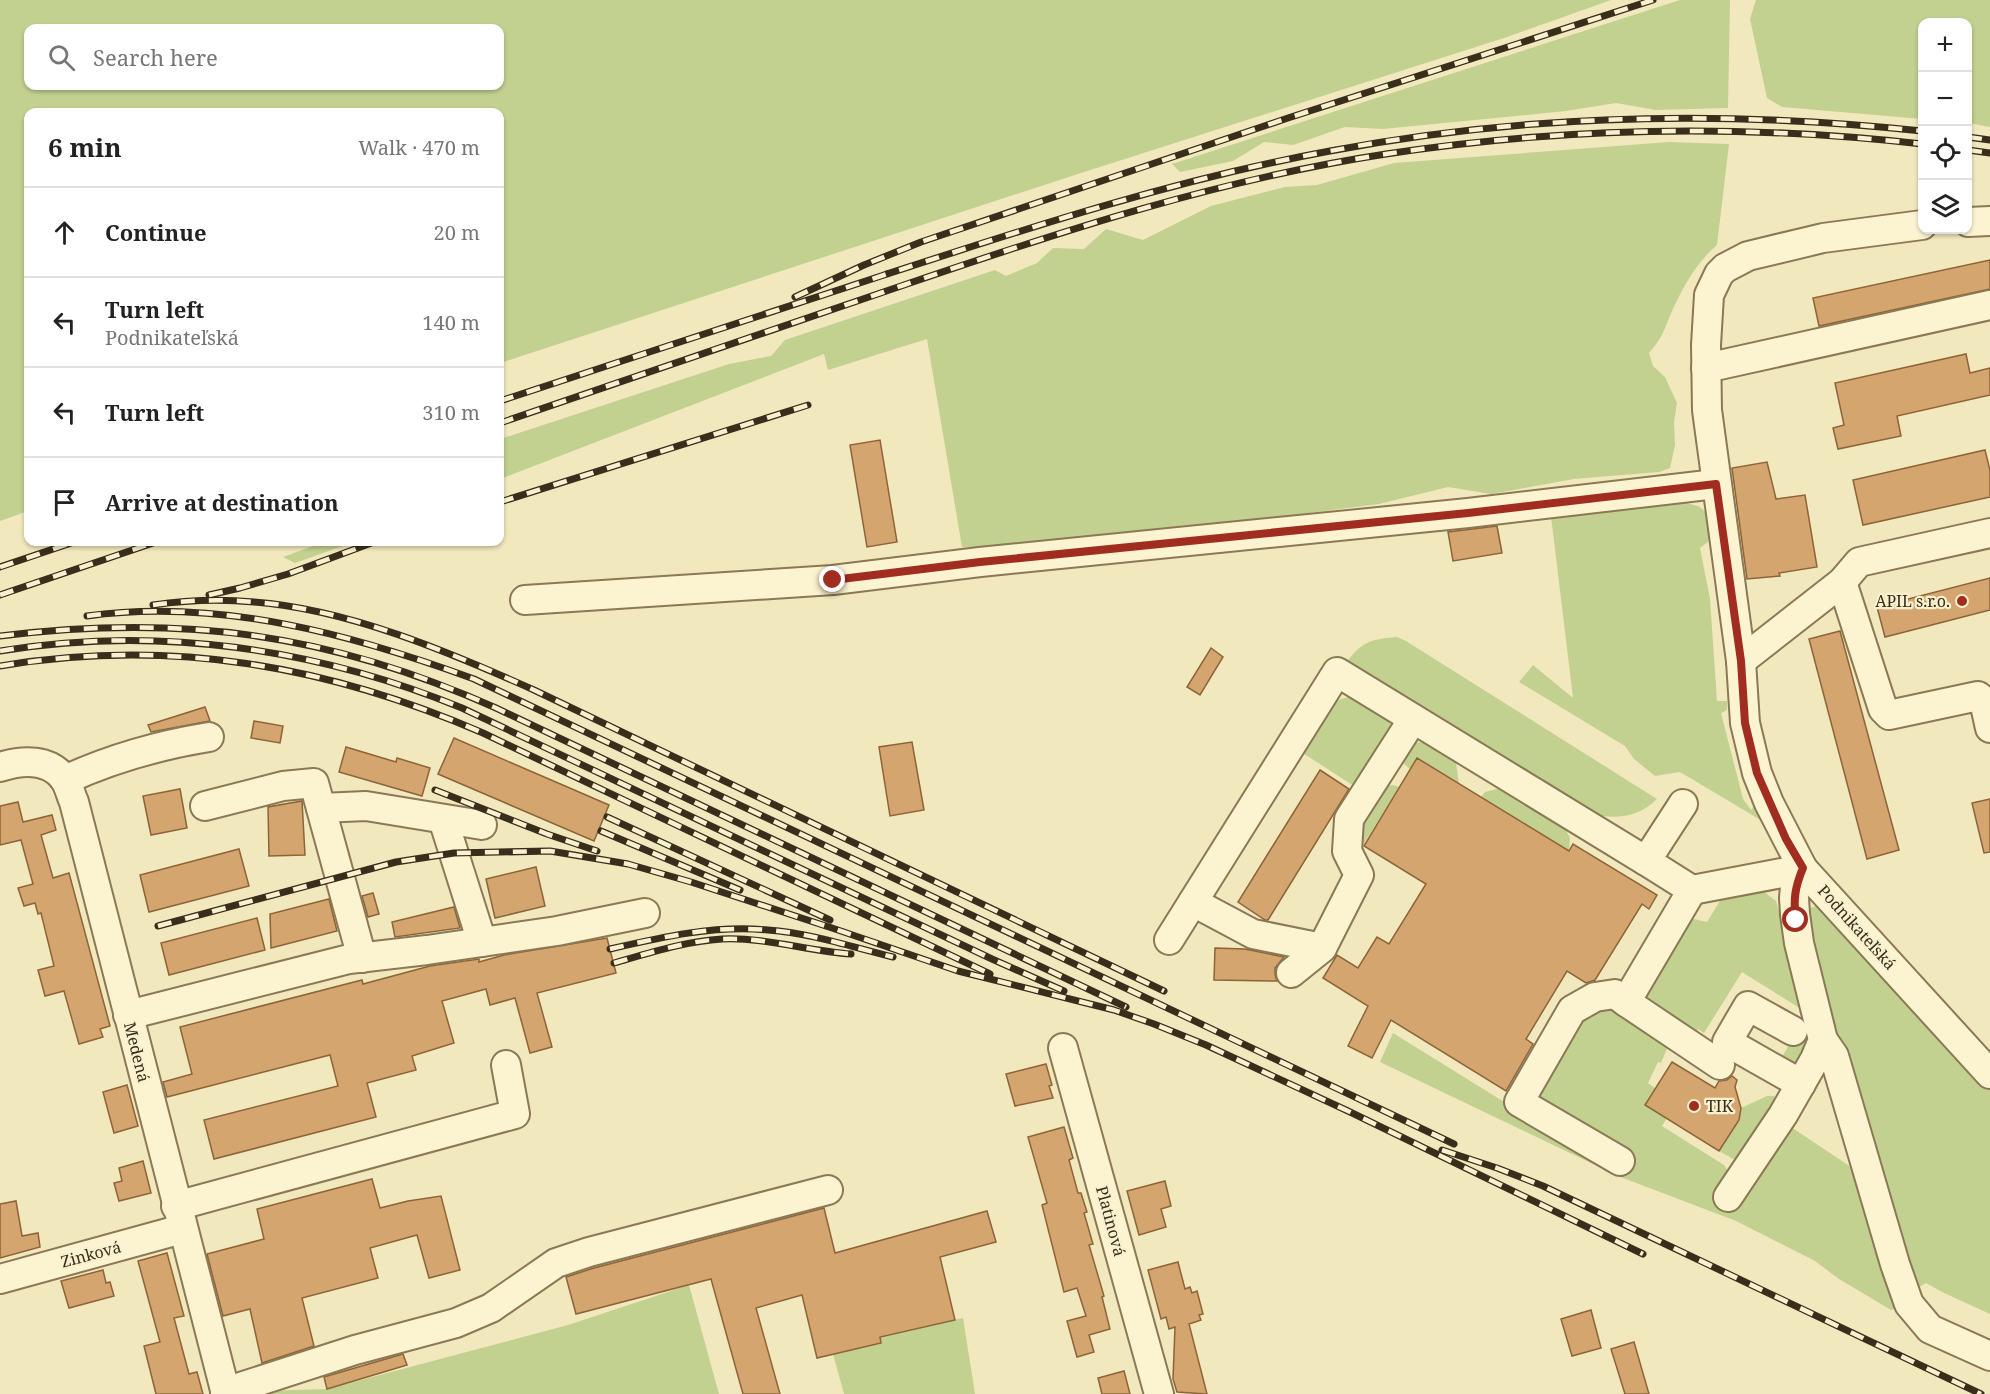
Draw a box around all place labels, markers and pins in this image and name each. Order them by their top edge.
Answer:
place label: APIL s.r.o. [1875,590,1950,612]
marker: APIL s.r.o. [1955,594,1969,608]
place label: TIK [1706,1095,1734,1117]
marker: TIK [1687,1099,1701,1113]

